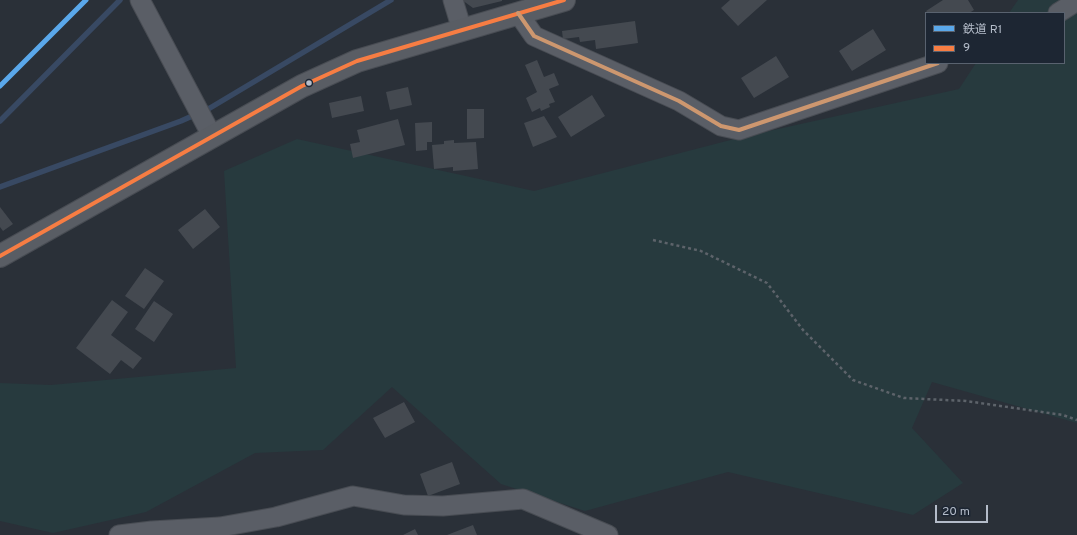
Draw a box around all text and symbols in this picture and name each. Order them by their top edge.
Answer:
legend [925,12,1065,64]
text: 鉄道 R1 [963,22,1002,38]
text: 9 [963,40,970,56]
unlabelled marker [304,78,314,88]
scale bar [937,497,990,523]
text: 20 m [942,504,970,520]

